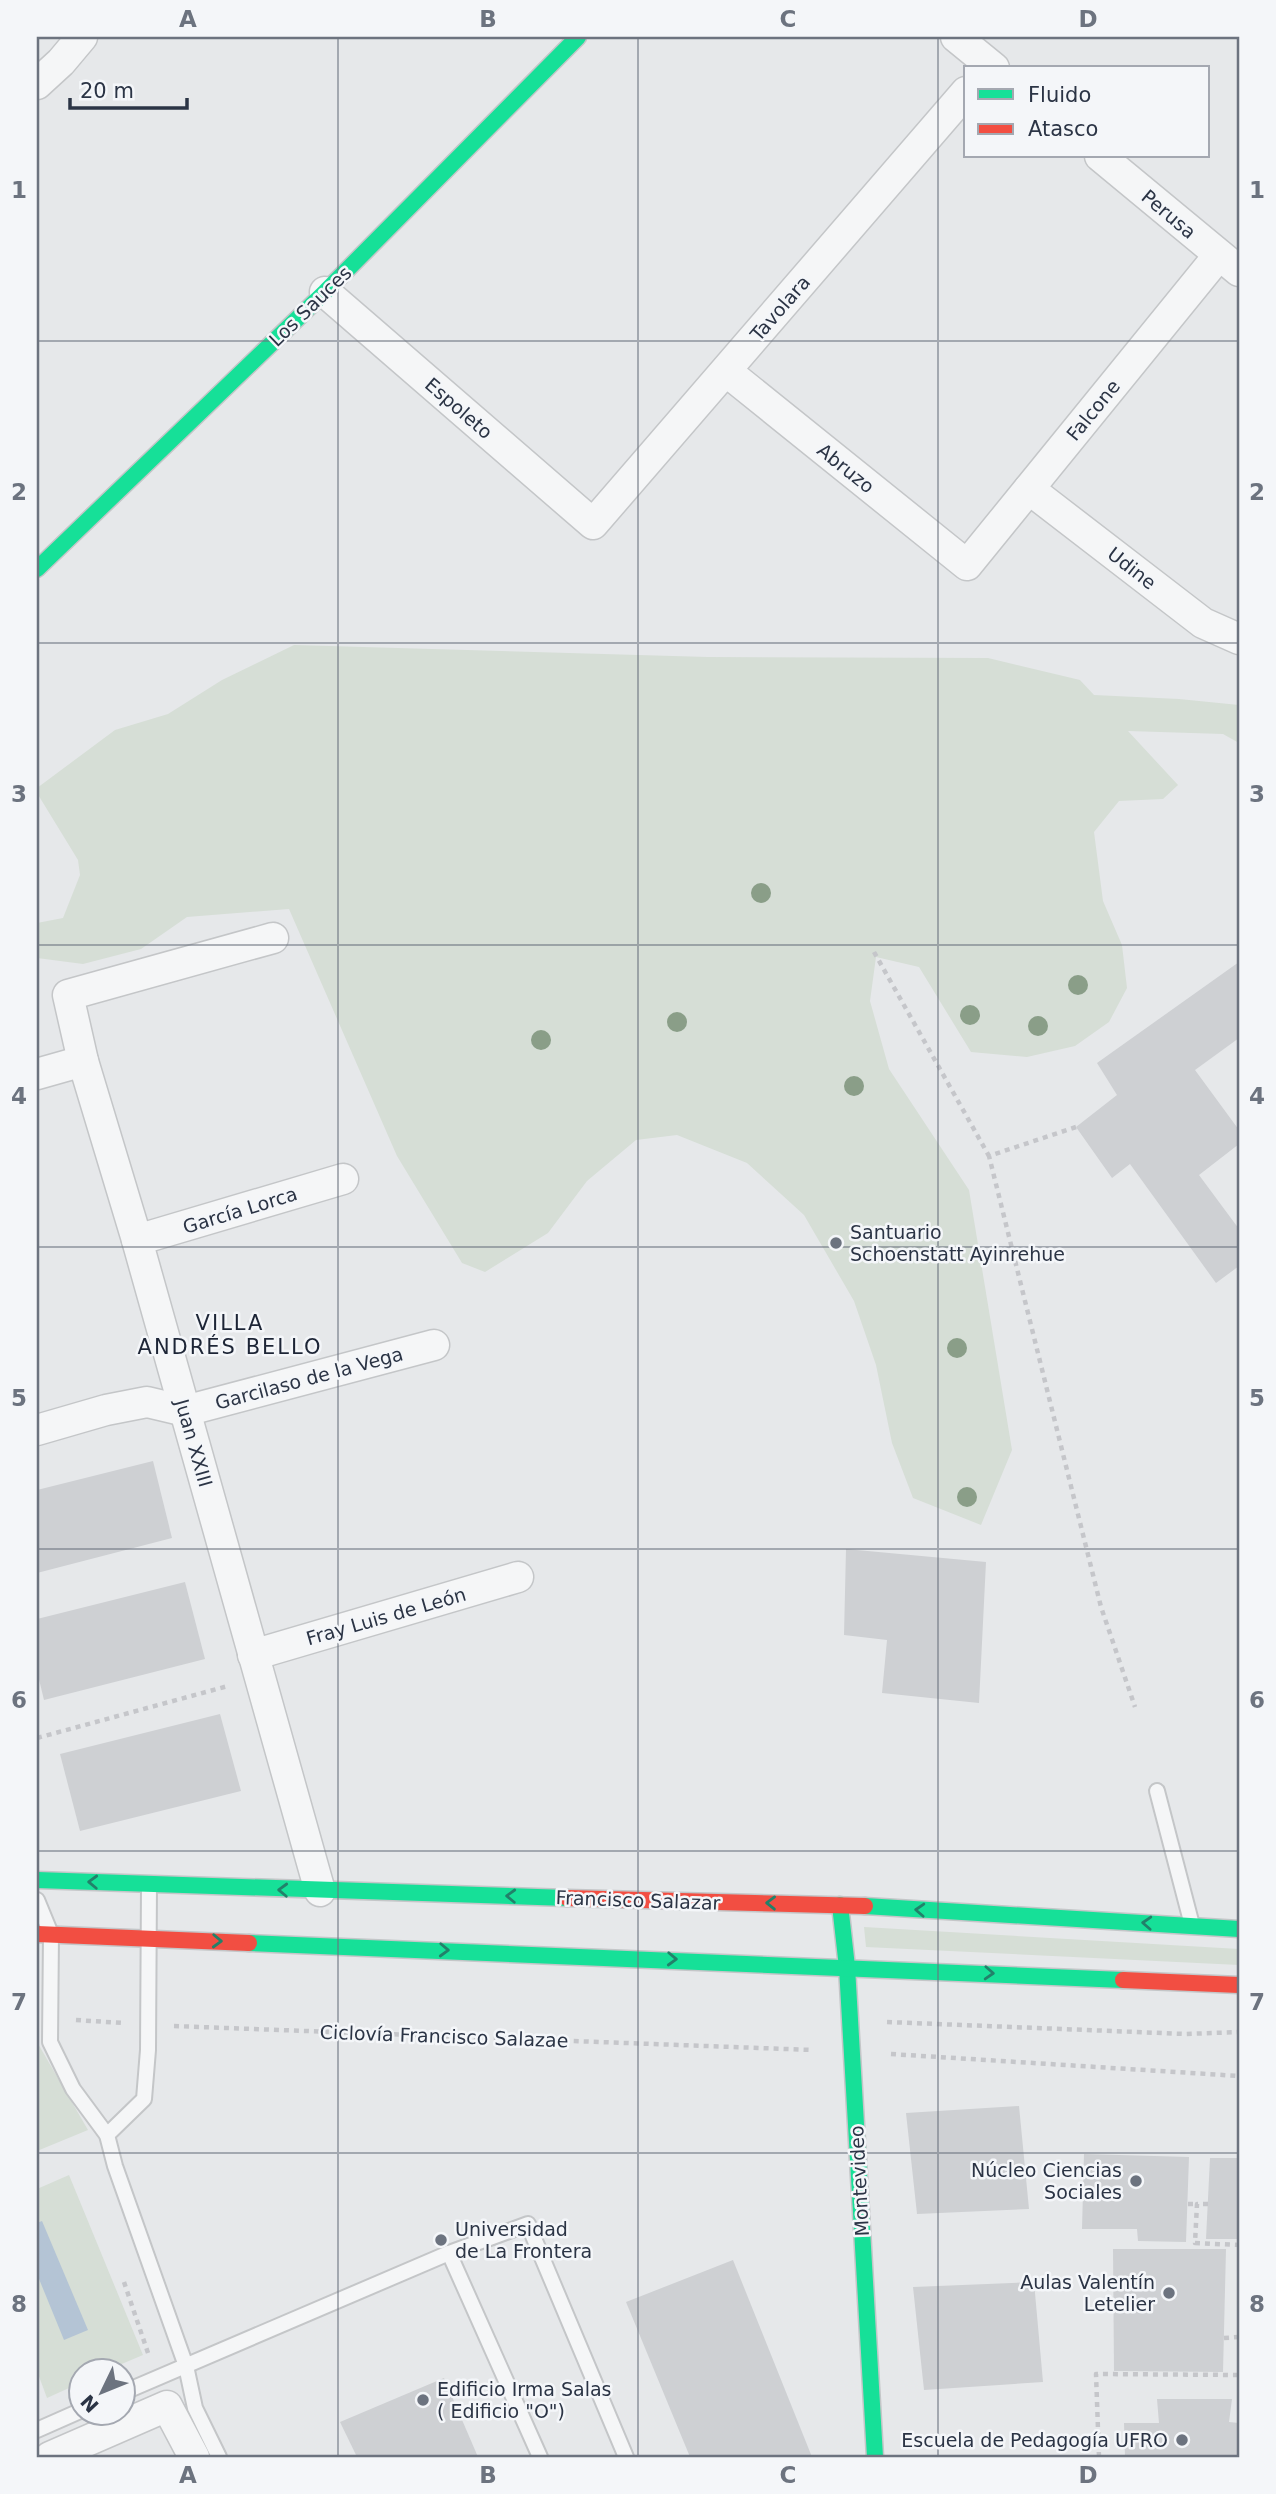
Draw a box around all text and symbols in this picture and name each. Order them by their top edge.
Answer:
text: A [179,6,197,32]
text: B [479,6,497,32]
text: C [780,6,796,32]
text: D [1078,6,1098,32]
scale bar [70,66,187,110]
legend [964,66,1210,158]
text: 20 m [80,79,134,103]
text: Fluido [1028,83,1091,107]
text: Atasco [1028,117,1098,141]
text: 1 [11,177,27,203]
text: 1 [1249,177,1265,203]
street label: Perusa [1137,185,1201,243]
street label: Los Sauces [264,261,356,351]
street label: Tavolara [745,271,814,346]
street label: Espoleto [421,373,497,443]
street label: Falcone [1062,375,1124,445]
street label: Abruzo [813,439,879,497]
text: 2 [11,479,27,505]
text: 2 [1249,479,1265,505]
street label: Udine [1104,542,1160,594]
text: 3 [11,781,27,807]
text: 3 [1249,781,1265,807]
text: 4 [11,1083,27,1109]
text: 4 [1249,1083,1265,1109]
street label: García Lorca [180,1182,300,1238]
place label: Santuario Schoenstatt Ayinrehue [850,1221,1065,1265]
marker: Santuario Schoenstatt Ayinrehue [828,1235,844,1251]
district label: VILLA ANDRÉS BELLO [138,1311,322,1359]
street label: Garcilaso de la Vega [213,1342,405,1414]
text: 5 [11,1385,27,1411]
text: 5 [1249,1385,1265,1411]
street label: Juan XXIII [171,1396,217,1489]
street label: Fray Luis de León [304,1583,468,1649]
text: 6 [11,1687,27,1713]
text: 6 [1249,1687,1265,1713]
one-way arrow [87,1875,98,1890]
one-way arrow [278,1882,289,1897]
street label: Francisco Salazar [555,1886,721,1914]
one-way arrow [505,1889,516,1904]
one-way arrow [766,1895,776,1911]
one-way arrow [914,1902,925,1917]
one-way arrow [1141,1916,1152,1931]
one-way arrow [212,1933,223,1948]
one-way arrow [439,1943,450,1958]
one-way arrow [666,1952,677,1967]
one-way arrow [983,1966,994,1981]
text: 7 [11,1989,27,2015]
text: 7 [1249,1989,1265,2015]
street label: Ciclovía Francisco Salazae [319,2021,569,2051]
street label: Montevideo [845,2125,873,2237]
place label: Núcleo Ciencias Sociales [971,2159,1122,2203]
marker: Núcleo Ciencias Sociales [1128,2173,1144,2189]
place label: Universidad de La Frontera [455,2218,592,2262]
marker: Universidad de La Frontera [433,2232,449,2248]
place label: Aulas Valentín Letelier [1020,2271,1155,2315]
marker: Aulas Valentín Letelier [1161,2285,1177,2301]
text: 8 [11,2291,27,2317]
text: 8 [1249,2291,1265,2317]
north arrow [66,2358,136,2428]
place label: Edificio Irma Salas ( Edificio "O") [437,2378,612,2422]
text: N [76,2390,103,2417]
marker: Edificio Irma Salas ( Edificio "O") [415,2392,431,2408]
place label: Escuela de Pedagogía UFRO [901,2429,1168,2451]
marker: Escuela de Pedagogía UFRO [1174,2432,1190,2448]
text: A [179,2462,197,2488]
text: B [479,2462,497,2488]
text: C [780,2462,796,2488]
text: D [1078,2462,1098,2488]

